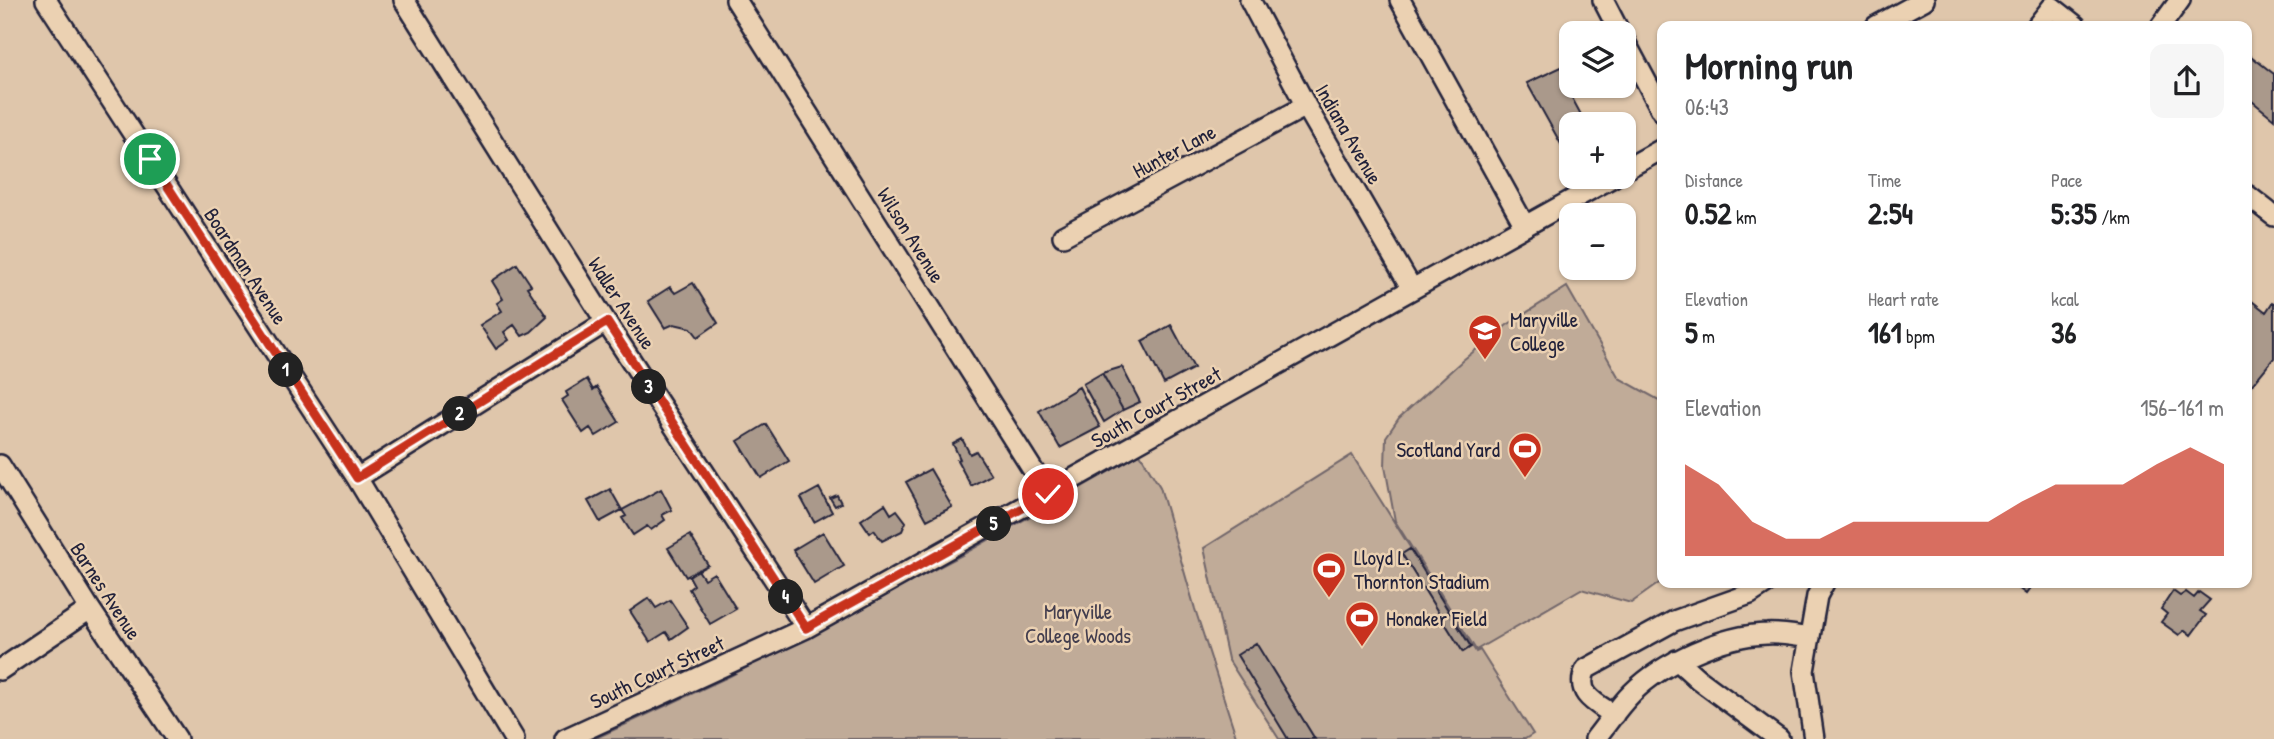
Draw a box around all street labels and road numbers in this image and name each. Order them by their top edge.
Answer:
street label: Indiana Avenue [1309,79,1389,189]
street label: Hunter Lane [1127,117,1221,185]
street label: Wilson Avenue [870,182,952,288]
street label: Boardman Avenue [197,202,295,330]
street label: Waller Avenue [581,251,663,355]
street label: South Court Street [1086,359,1227,455]
street label: Barnes Avenue [64,537,148,645]
street label: South Court Street [585,628,729,716]

